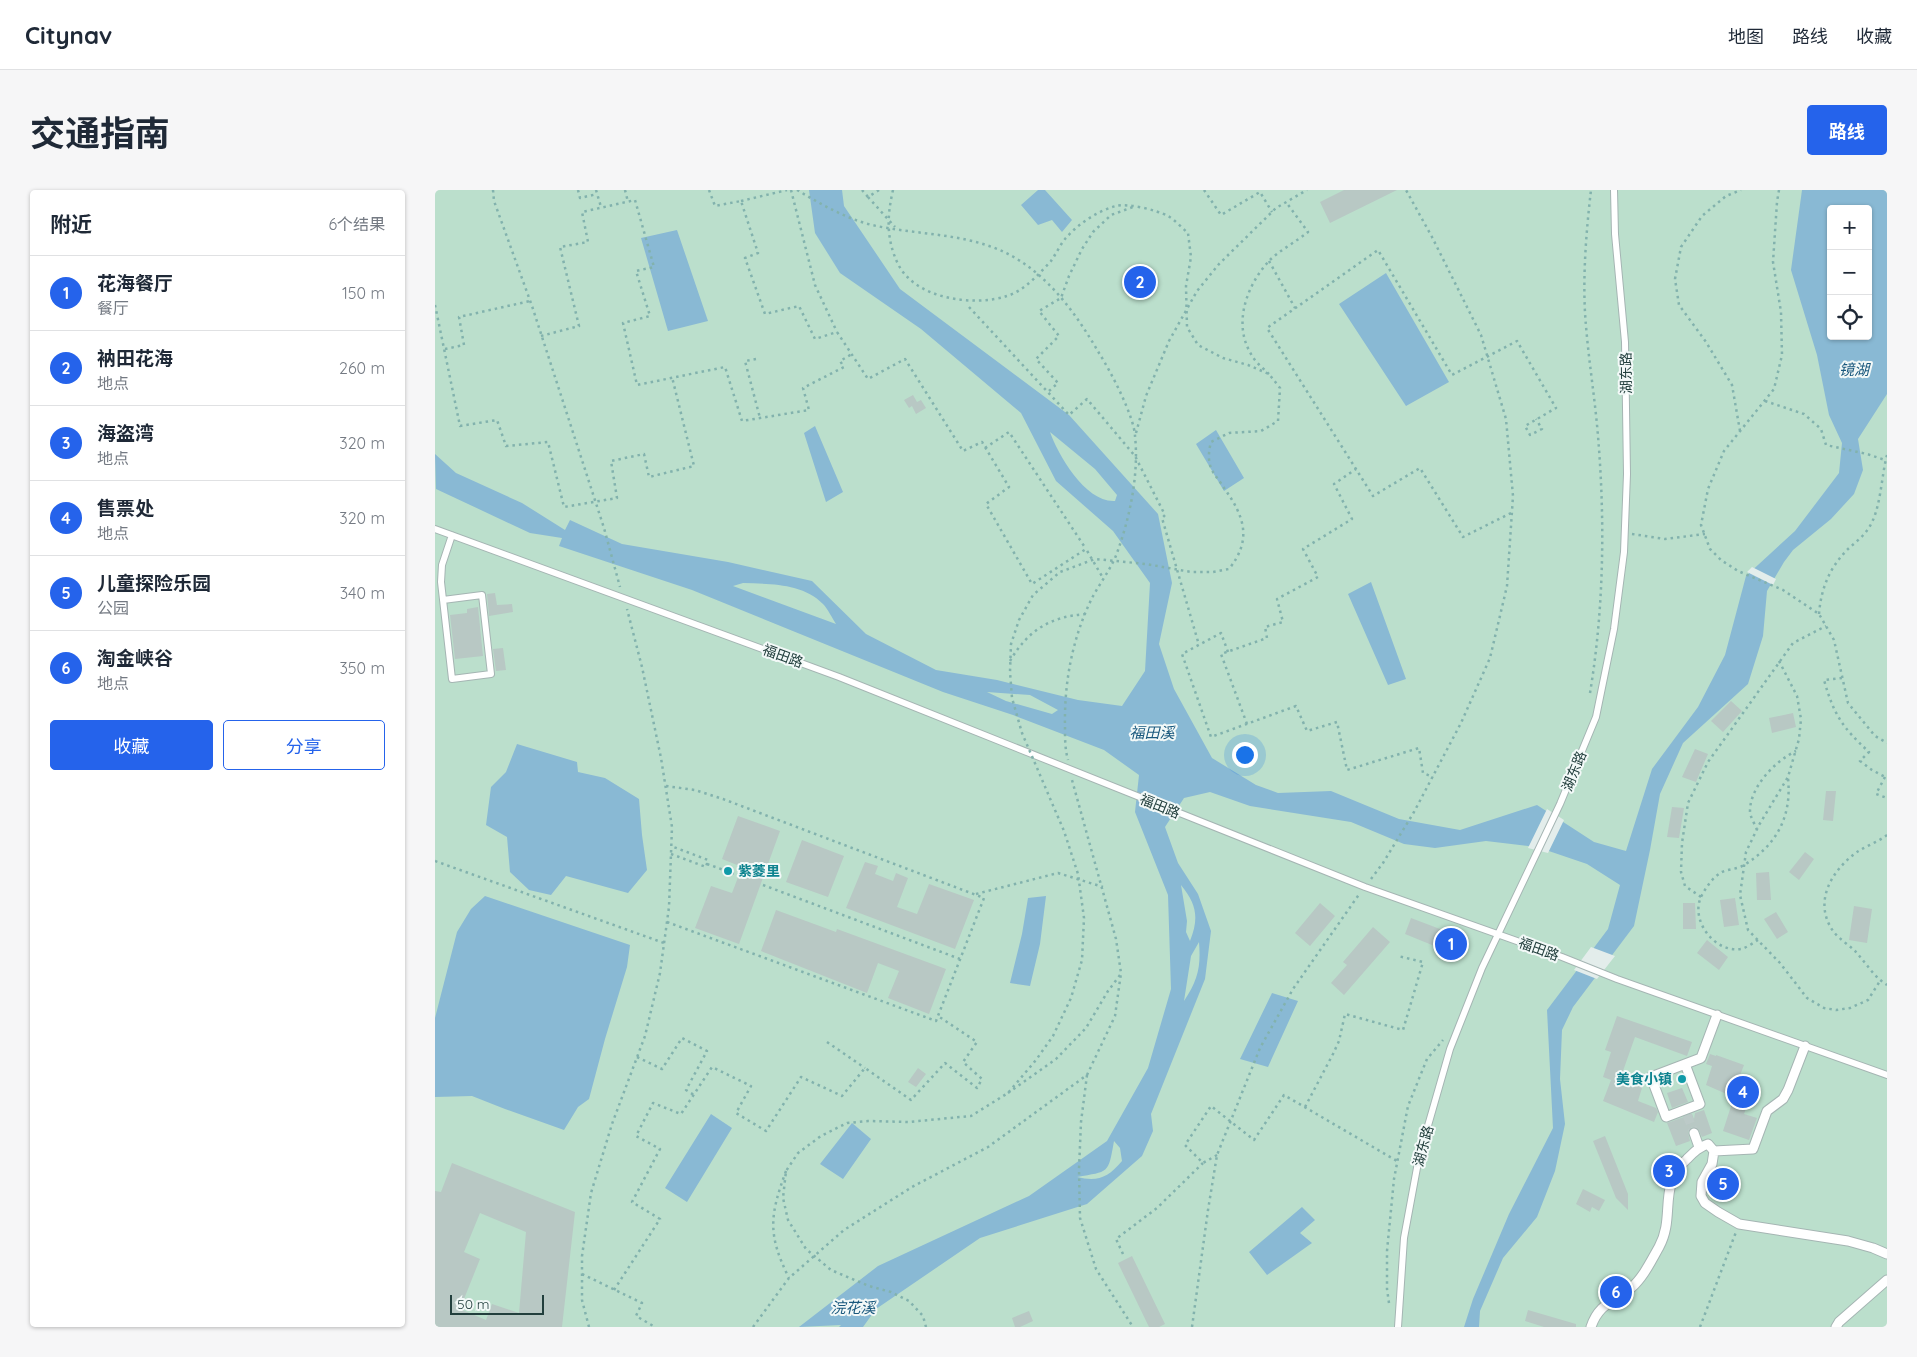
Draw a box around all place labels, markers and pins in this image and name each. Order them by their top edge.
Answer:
pin: 2 [1124,263,1156,301]
place label: 紫菱里 [738,862,780,880]
marker: 紫菱里 [722,865,734,877]
pin: 1 [1435,925,1467,963]
place label: 美食小镇 [1616,1070,1672,1088]
marker: 美食小镇 [1676,1073,1688,1085]
pin: 4 [1727,1073,1759,1111]
pin: 3 [1653,1152,1685,1190]
pin: 5 [1707,1165,1739,1203]
pin: 6 [1600,1273,1632,1311]

